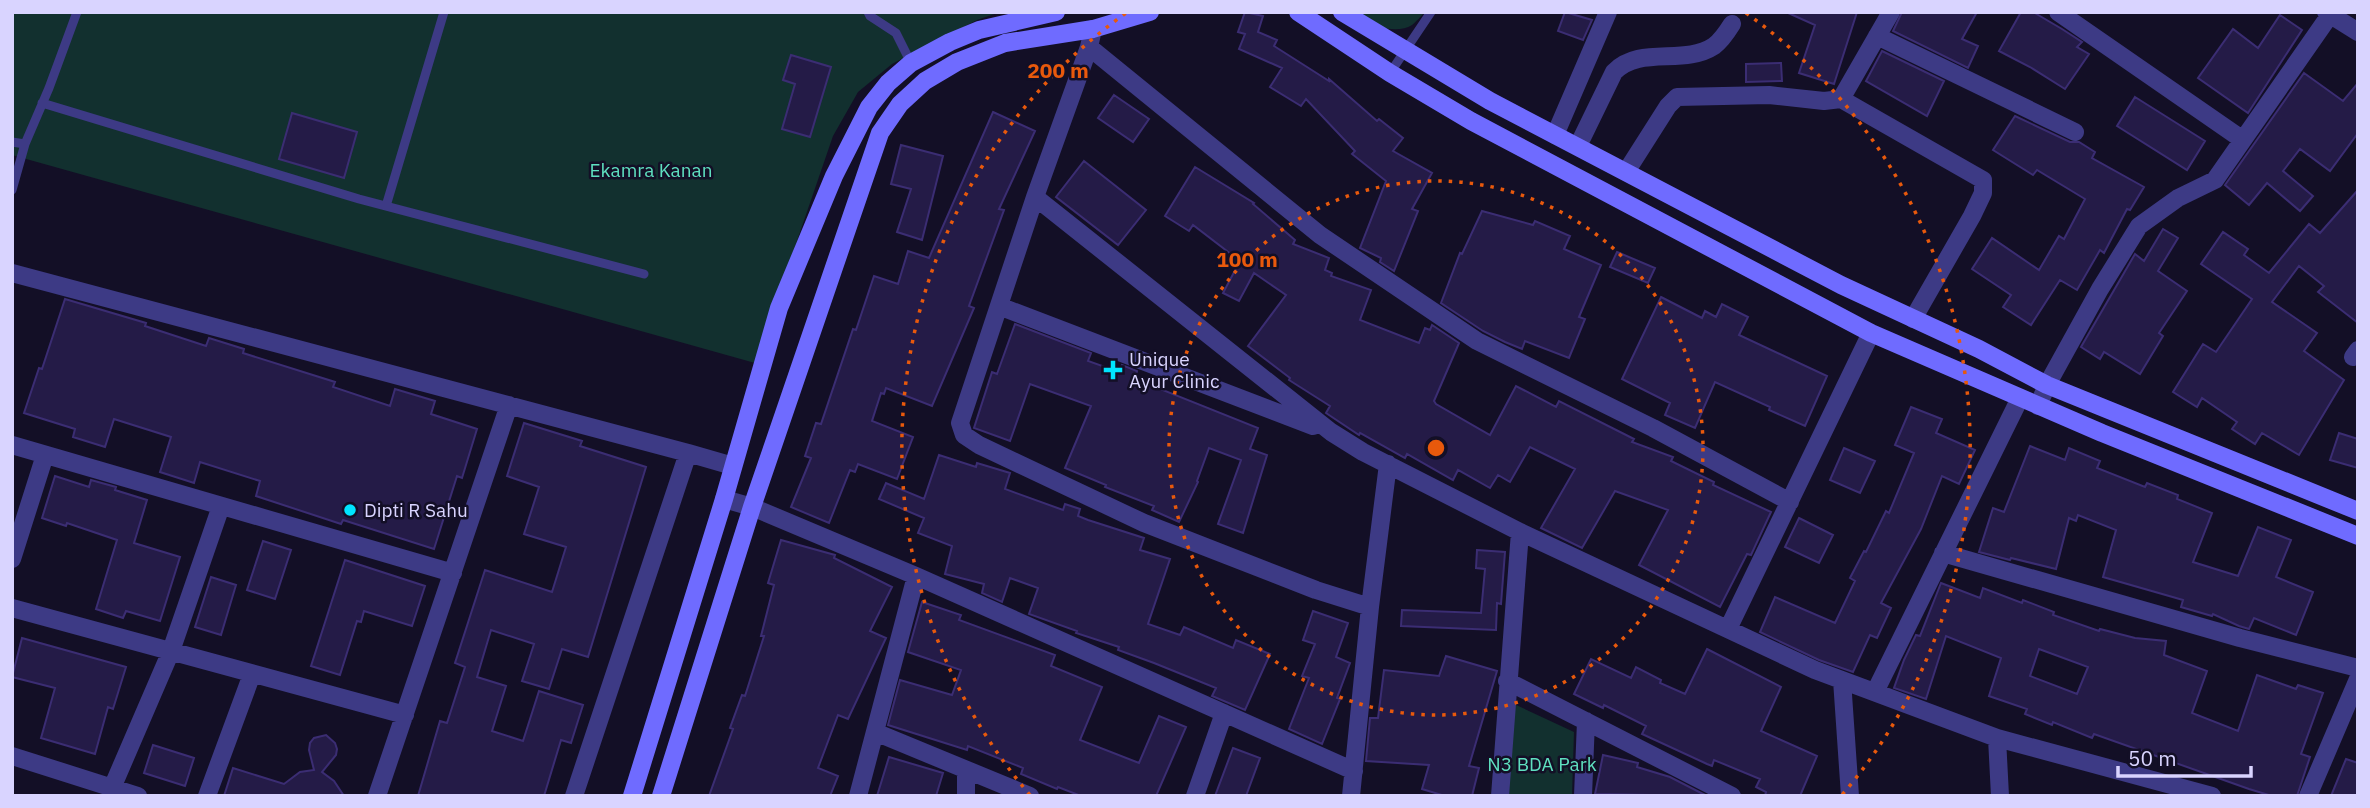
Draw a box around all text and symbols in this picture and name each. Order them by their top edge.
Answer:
text: 200 m [1027,56,1089,84]
park label: Ekamra Kanan [590,158,712,182]
text: 100 m [1216,245,1278,273]
place label: Unique Ayur Clinic [1129,347,1220,393]
marker: Unique Ayur Clinic [1103,360,1123,380]
centre of rings [1424,436,1448,460]
place label: Dipti R Sahu [364,498,468,522]
marker: Dipti R Sahu [342,502,358,518]
scale bar [2118,734,2251,778]
text: 50 m [2128,744,2177,772]
park label: N3 BDA Park [1487,752,1597,776]

